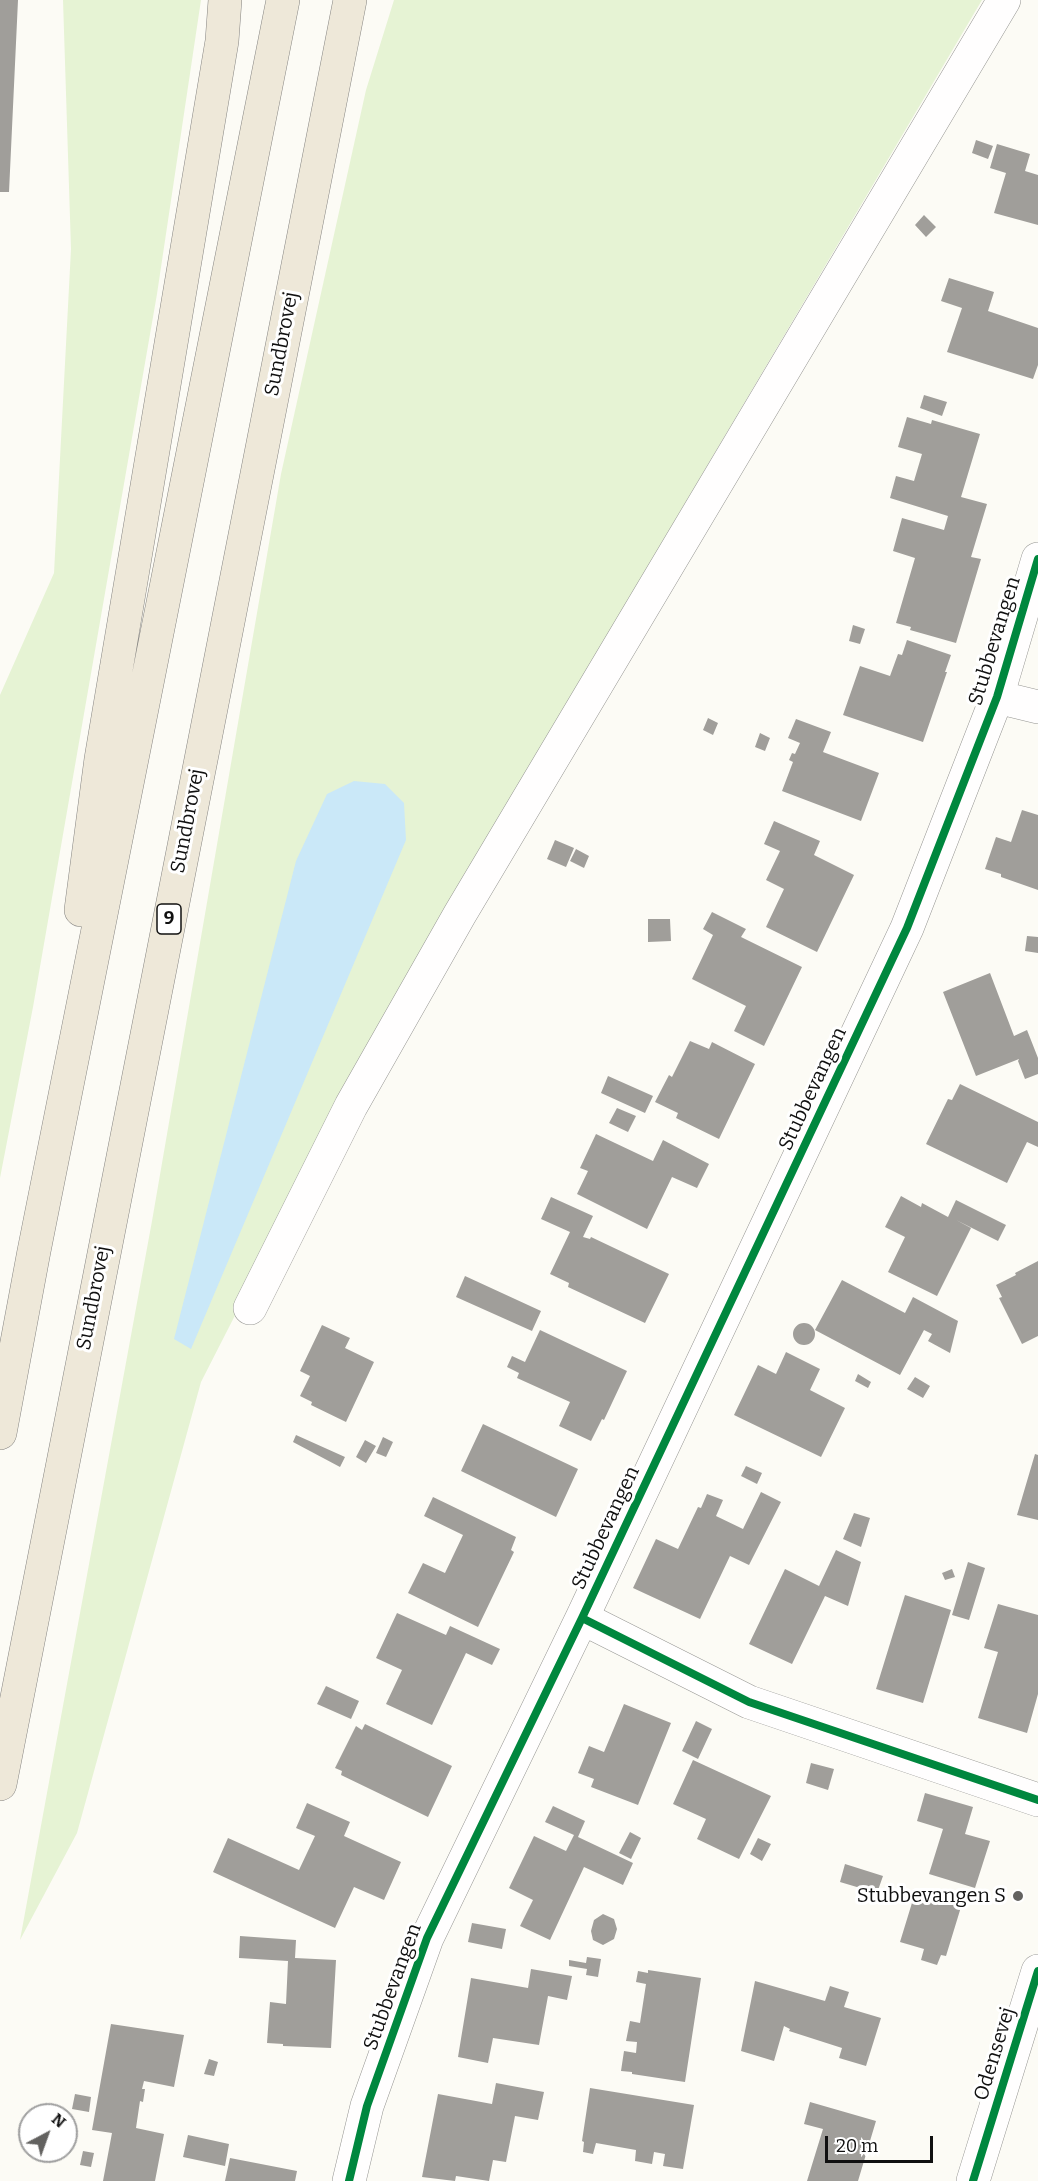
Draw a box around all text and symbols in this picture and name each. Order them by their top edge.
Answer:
street label: Sundbrovej [260,290,304,398]
street label: Stubbevangen [964,574,1026,708]
street label: Sundbrovej [166,767,210,875]
road number: 9 [157,904,181,934]
street label: Stubbevangen [774,1024,852,1154]
street label: Sundbrovej [72,1244,116,1352]
street label: Stubbevangen [567,1463,645,1593]
place label: Stubbevangen S [857,1884,1006,1908]
marker: Stubbevangen S [1011,1889,1025,1903]
street label: Stubbevangen [359,1920,427,2054]
street label: Odensevej [969,2004,1021,2104]
north arrow [18,2103,78,2163]
text: N [48,2109,70,2132]
scale bar [828,2124,936,2162]
text: 20 m [836,2135,878,2157]

